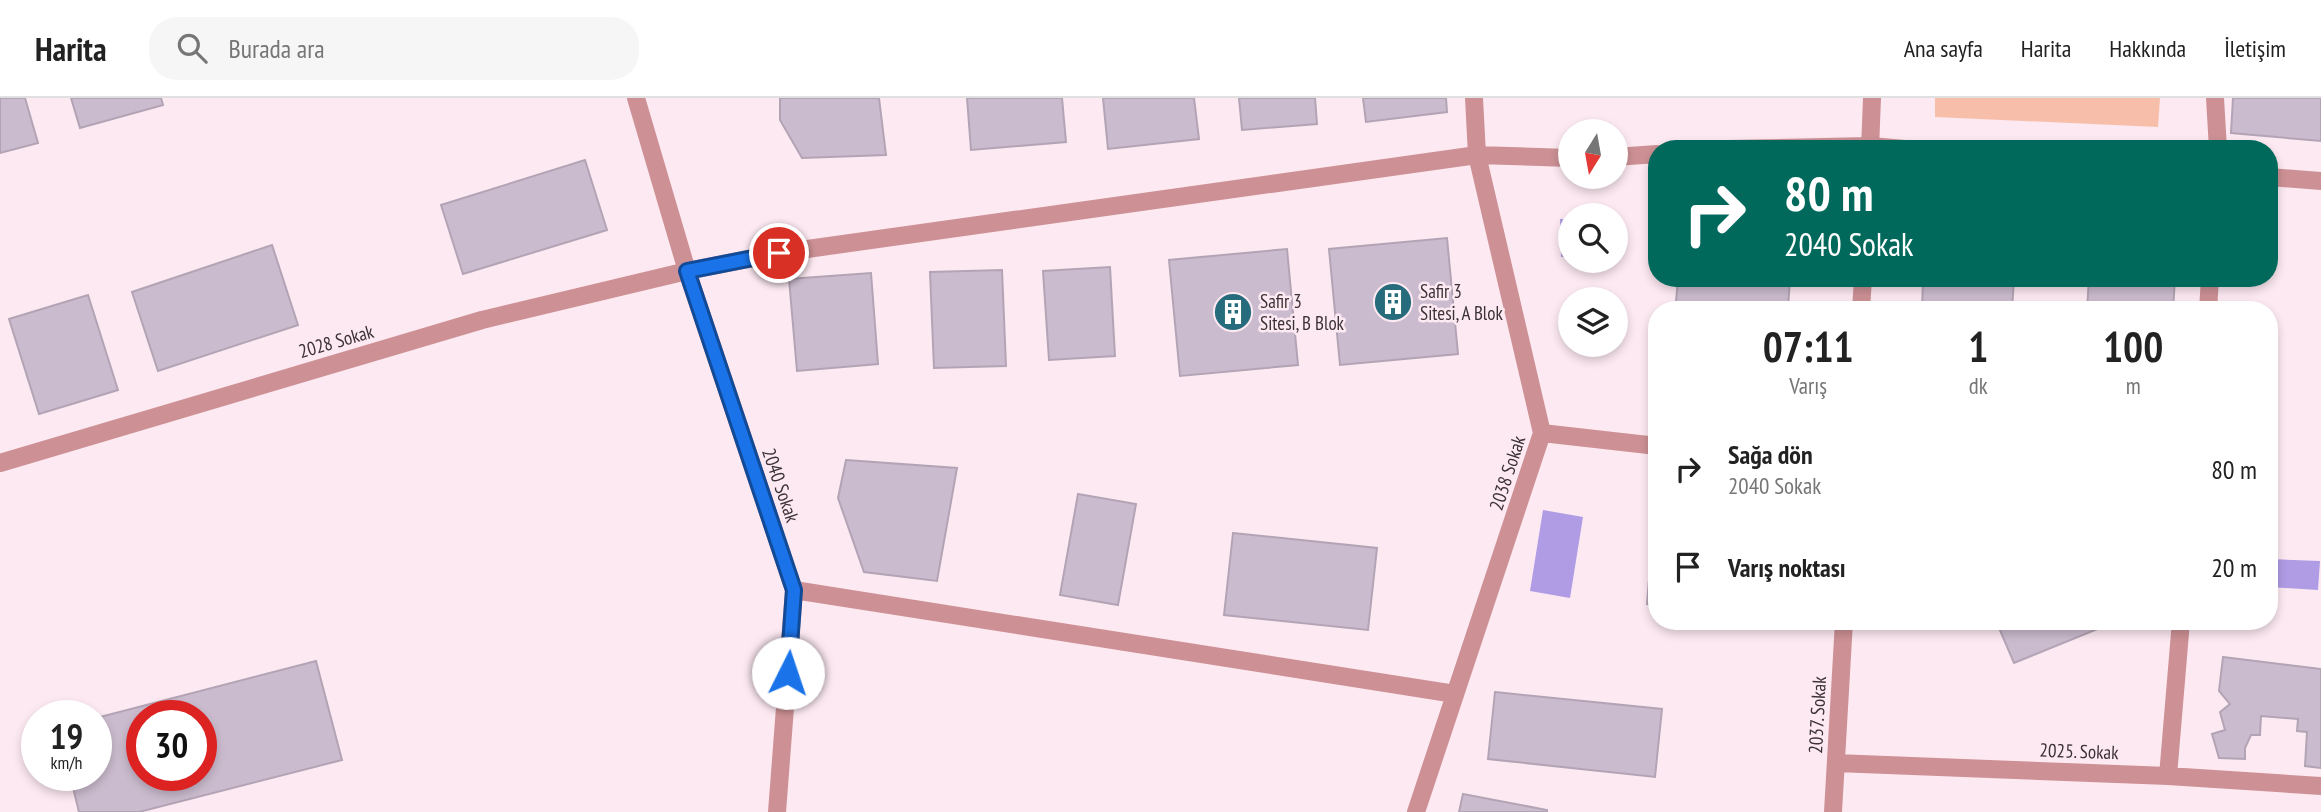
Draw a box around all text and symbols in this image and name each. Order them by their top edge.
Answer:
search box [149,17,639,80]
text: Harita [35,27,107,70]
icon: search [173,29,211,67]
text: Burada ara [229,32,325,65]
text: Ana sayfa [1904,33,1983,64]
text: Harita [2021,33,2071,64]
text: Hakkında [2109,33,2186,64]
text: İletişim [2224,33,2286,64]
north arrow [1558,119,1628,189]
map controls [1558,119,1628,357]
text: 80 m [1784,161,1873,225]
icon: right [1669,168,1760,259]
button: search [1558,203,1628,273]
pin [749,223,809,283]
text: 2040 Sokak [1784,223,1914,265]
icon: arrive [760,234,798,272]
place label: Safir 3 Sitesi, A Blok [1420,279,1503,325]
building icon: Safir 3 Sitesi, A Blok [1372,281,1414,323]
button: layers [1558,287,1628,357]
place label: Safir 3 Sitesi, B Blok [1260,289,1345,335]
building icon: Safir 3 Sitesi, B Blok [1212,291,1254,333]
street label: 2028 Sokak [296,319,377,363]
text: 07:11 [1763,319,1854,374]
text: 1 [1968,319,1988,374]
text: 100 [2103,319,2163,374]
text: Varış [1789,371,1827,400]
text: dk [1969,371,1988,400]
text: m [2126,371,2141,400]
street label: 2038 Sokak [1484,432,1530,513]
text: Sağa dön [1728,438,1813,471]
street label: 2040 Sokak [757,445,805,526]
icon: right [1669,450,1707,488]
text: 80 m [2211,453,2257,486]
text: 2040 Sokak [1728,471,1821,500]
icon: arrive [1669,548,1707,586]
text: Varış noktası [1728,551,1846,584]
text: 20 m [2211,551,2257,584]
position arrow [751,636,825,710]
street label: 2037. Sokak [1803,675,1831,754]
speed limit sign: 30 [126,700,217,791]
text: 19 [50,713,83,759]
street label: 2025. Sokak [2039,738,2120,764]
text: km/h [51,751,82,774]

